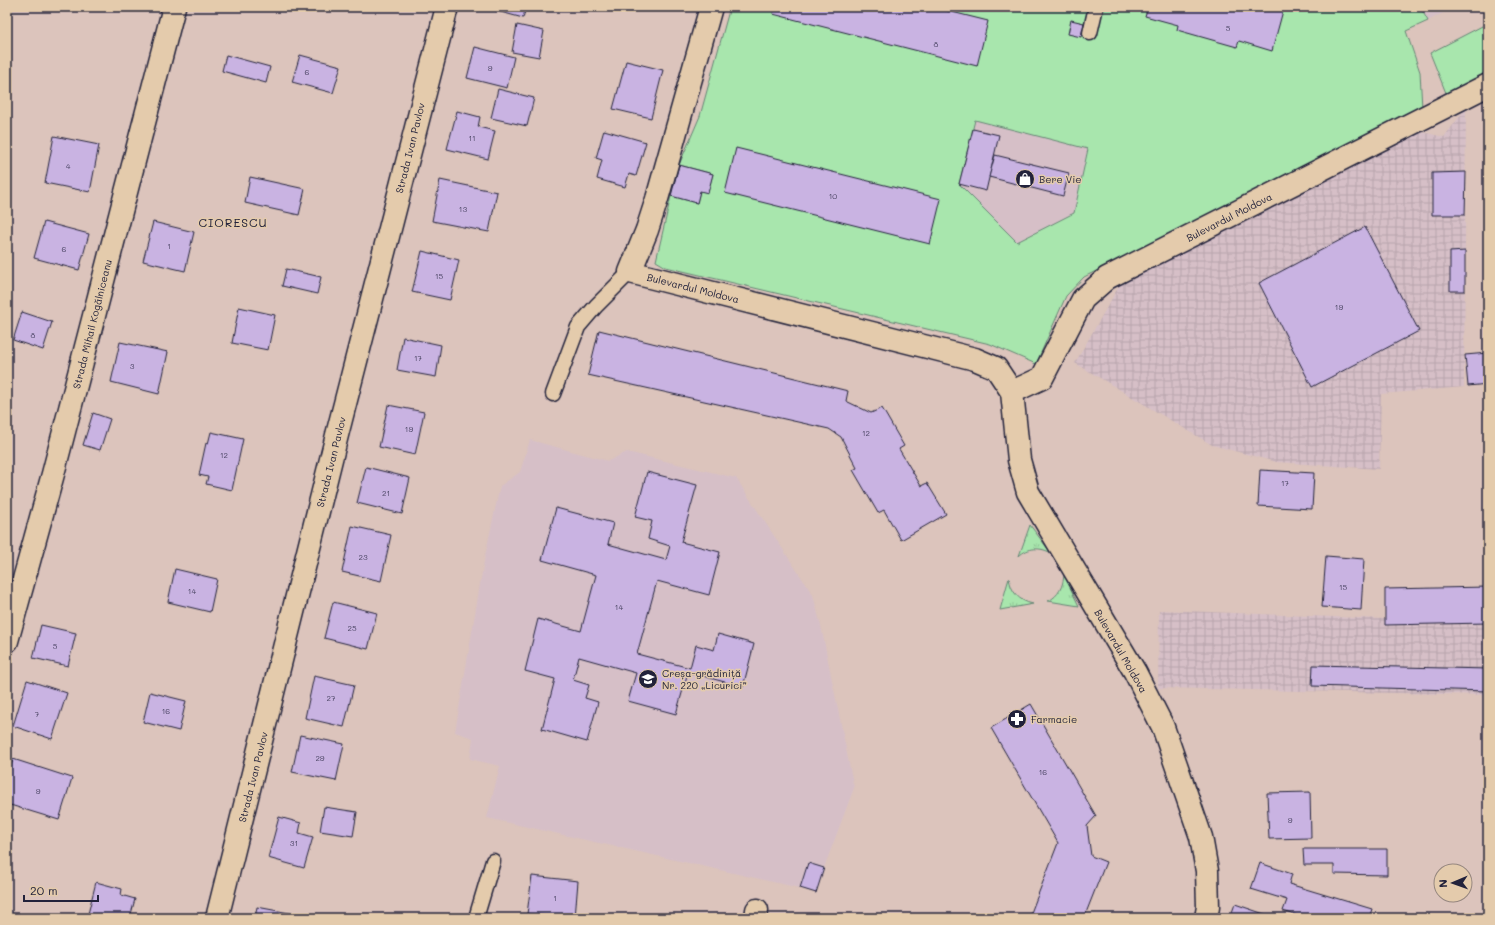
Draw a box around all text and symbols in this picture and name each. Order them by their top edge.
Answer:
house number: 5 [1226,23,1231,33]
house number: 8 [934,39,939,49]
house number: 9 [488,63,493,73]
house number: 6 [305,67,310,77]
street label: Strada Ivan Pavlov [392,101,428,195]
house number: 11 [468,133,476,143]
house number: 4 [66,161,71,171]
shop icon: Bere Vie [1014,168,1036,190]
place label: Bere Vie [1039,172,1082,186]
street label: Bulevardul Moldova [1184,189,1274,245]
house number: 10 [829,191,837,201]
house number: 13 [459,204,467,214]
district label: CIORESCU [198,214,268,230]
house number: 1 [167,241,171,251]
house number: 6 [62,244,67,254]
street label: Strada Mihail Kogălniceanu [69,258,115,390]
street label: Bulevardul Moldova [645,270,741,306]
house number: 15 [435,271,443,281]
house number: 19 [1335,302,1343,312]
house number: 8 [31,330,36,340]
house number: 17 [414,353,423,363]
house number: 3 [130,361,135,371]
street label: Strada Ivan Pavlov [313,415,349,509]
house number: 19 [405,424,413,434]
house number: 12 [862,428,870,438]
house number: 12 [220,450,228,460]
house number: 17 [1281,478,1290,488]
house number: 21 [382,488,390,498]
house number: 23 [358,552,368,562]
house number: 15 [1339,582,1347,592]
house number: 14 [188,586,196,596]
house number: 14 [615,602,623,612]
street label: Bulevardul Moldova [1091,607,1151,695]
house number: 25 [347,623,357,633]
house number: 5 [53,641,58,651]
place label: Creșa-grădiniță Nr. 220 „Licurici” [662,666,747,692]
school or university icon: Creșa-grădiniță Nr. 220 „Licurici” [637,668,659,690]
house number: 27 [327,693,336,703]
house number: 16 [162,706,170,716]
pharmacy icon: Farmacie [1006,708,1028,730]
house number: 7 [35,709,40,719]
place label: Farmacie [1031,712,1077,726]
street label: Strada Ivan Pavlov [235,730,271,824]
house number: 29 [315,753,325,763]
house number: 16 [1039,767,1047,777]
house number: 9 [36,786,41,796]
house number: 9 [1288,815,1293,825]
house number: 31 [290,838,298,848]
north arrow [1433,863,1473,903]
scale bar [24,877,98,903]
text: N [1435,879,1450,888]
text: 20 m [30,882,58,898]
house number: 1 [553,893,557,903]

